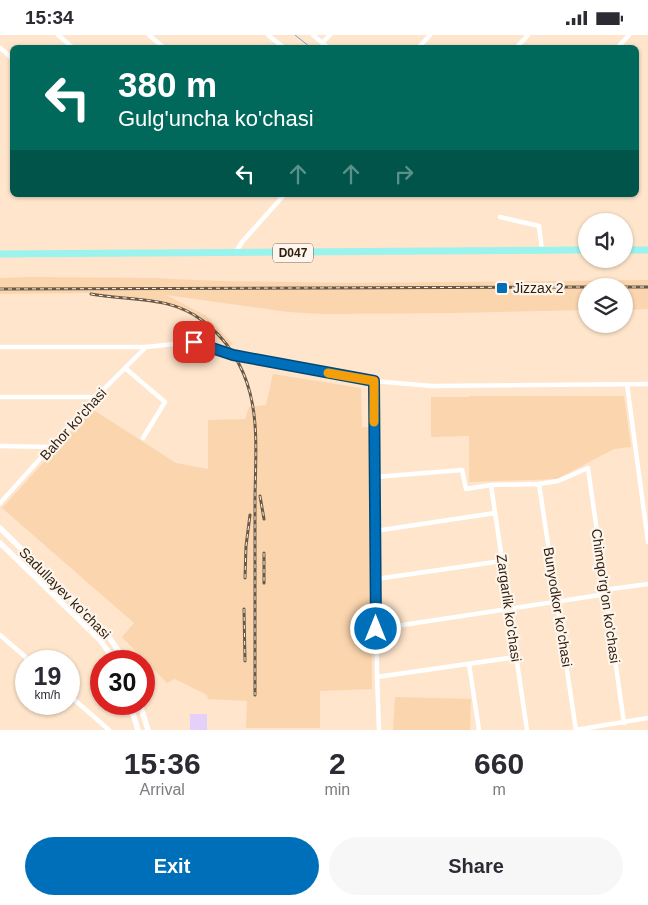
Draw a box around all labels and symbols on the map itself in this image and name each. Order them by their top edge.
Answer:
road number: D047 [273,243,313,263]
place label: Jizzax 2 [513,280,564,296]
marker: Jizzax 2 [495,281,509,295]
pin [173,321,215,363]
street label: Bahor ko'chasi [36,385,110,463]
street label: Chimqo'rg'on ko'chasi [589,528,623,664]
street label: Sadullayev ko'chasi [16,544,114,642]
street label: Bunyodkor ko'chasi [541,546,575,668]
street label: Zargarlik ko'chasi [494,553,524,663]
position arrow [349,602,401,654]
speed limit sign: 30 [90,650,155,715]

